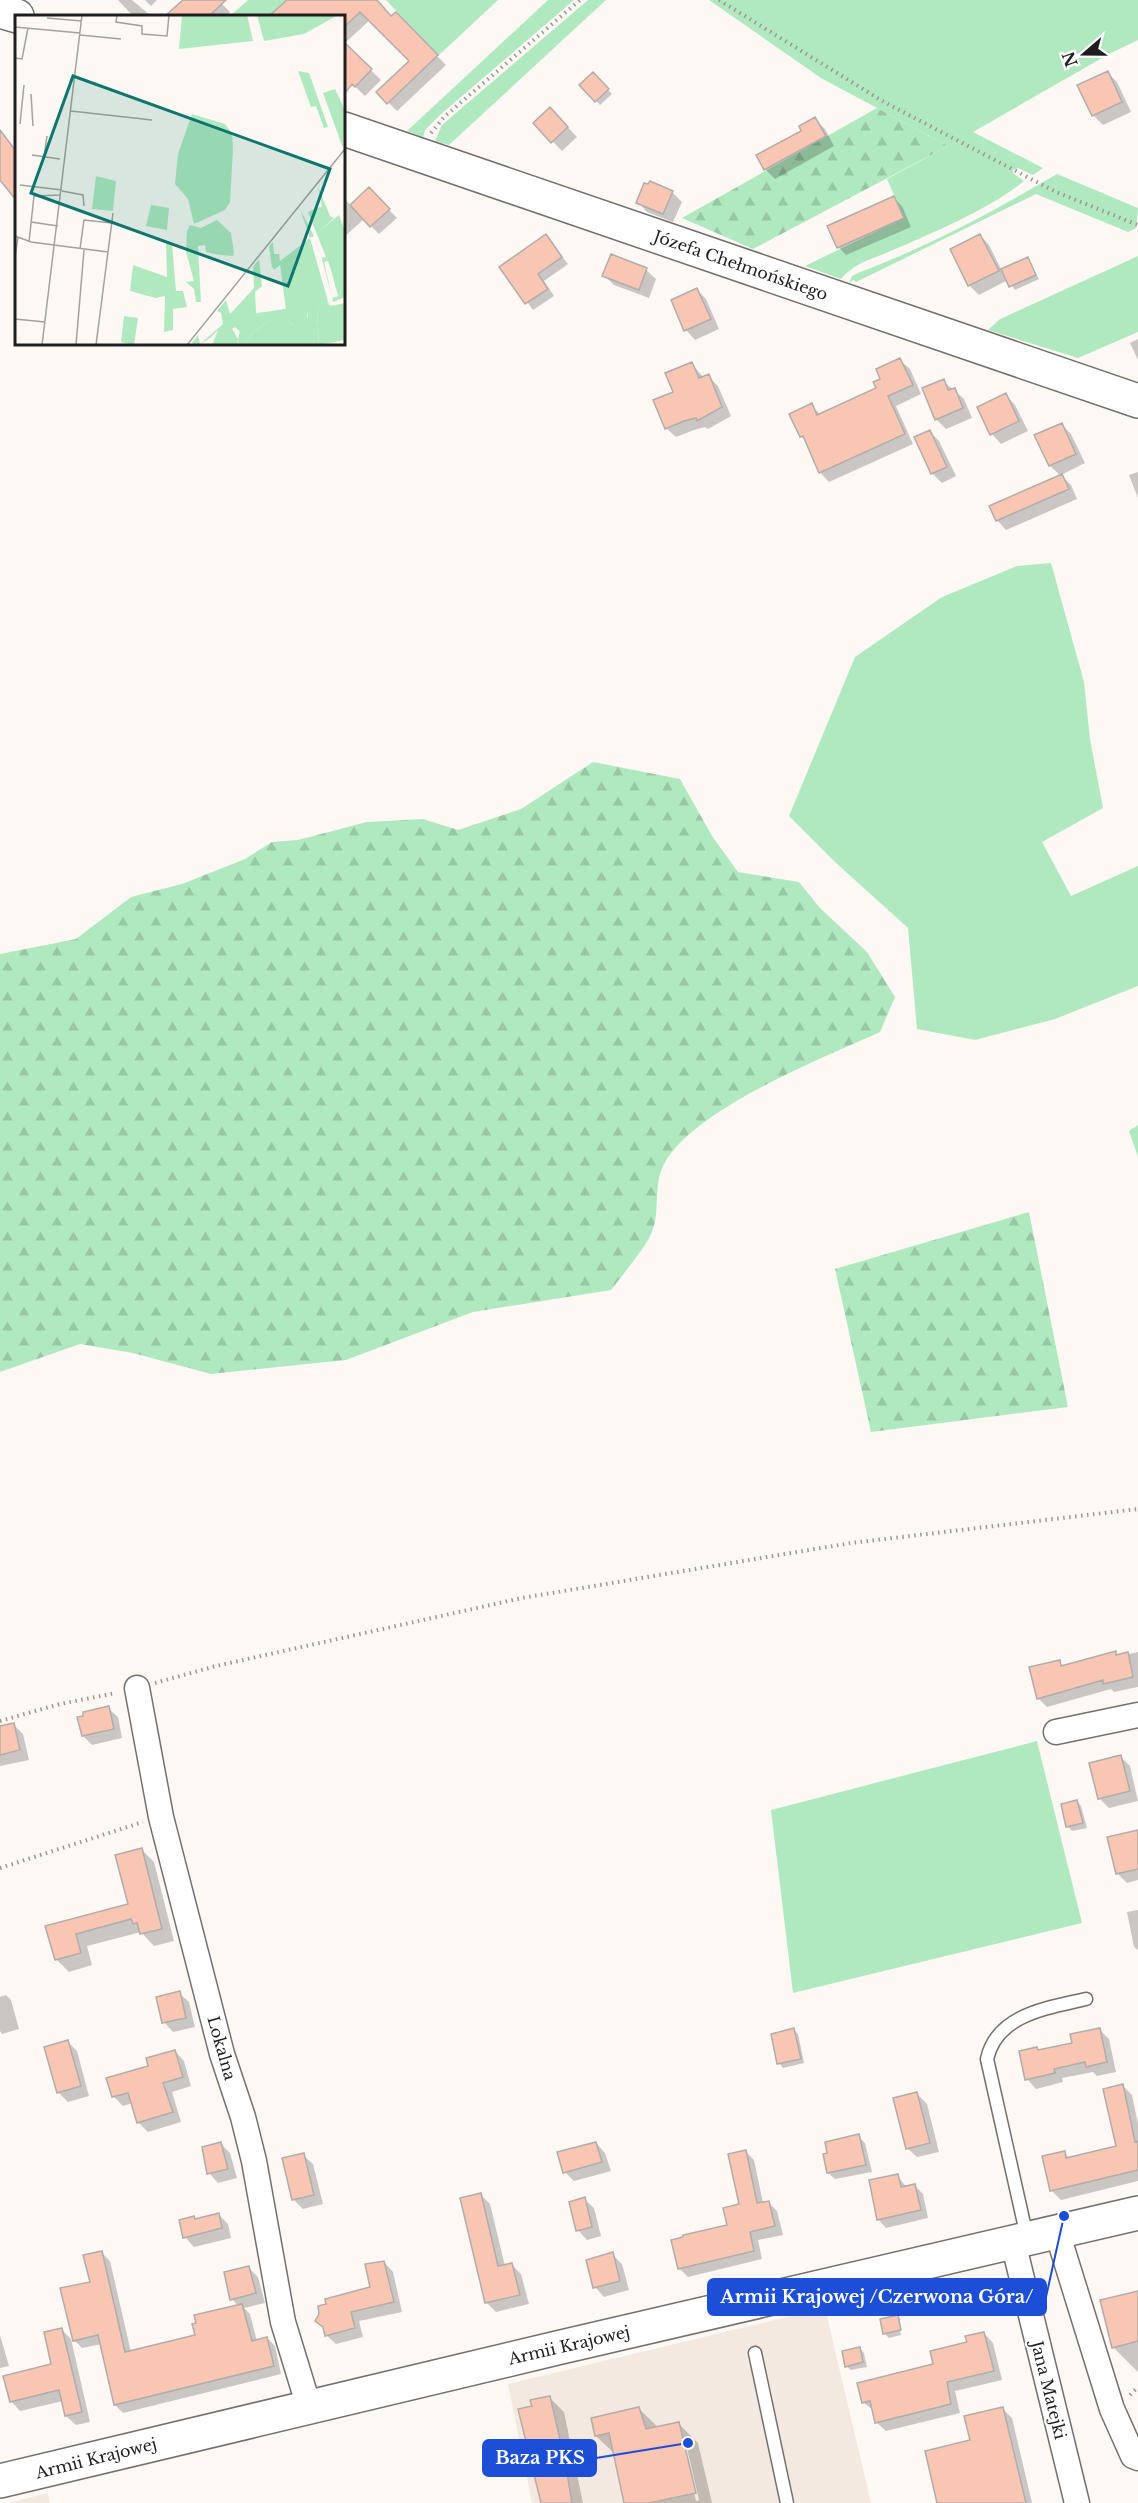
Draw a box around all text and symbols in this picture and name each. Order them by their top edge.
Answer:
inset map [15,15,345,345]
north arrow [1054,24,1114,84]
text: N [1058,49,1082,70]
street label: Józefa Chełmońskiego [649,225,831,304]
street label: Lokalna [203,2014,241,2083]
callout: Armii Krajowej /Czerwona Góra/ [708,2279,1046,2315]
text: Armii Krajowej /Czerwona Góra/ [719,2286,1034,2308]
street label: Armii Krajowej [505,2321,632,2369]
street label: Jana Matejki [1027,2337,1071,2442]
street label: Armii Krajowej [32,2433,159,2483]
callout: Baza PKS [483,2440,596,2476]
text: Baza PKS [495,2447,585,2469]

